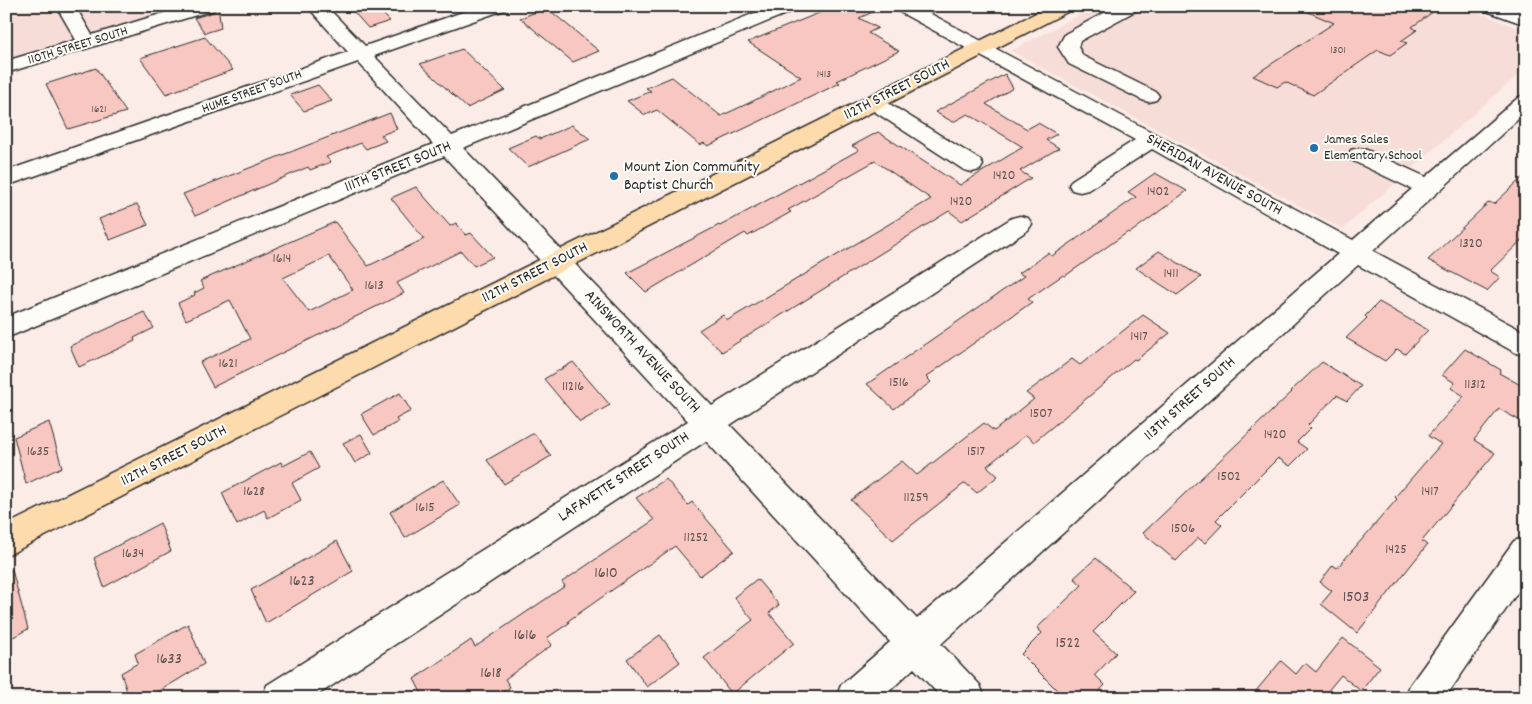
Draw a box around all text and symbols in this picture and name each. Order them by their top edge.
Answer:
street label: 110TH STREET SOUTH [26,21,130,71]
house number: 1301 [1330,43,1346,59]
street label: 112TH STREET SOUTH [840,53,954,127]
street label: HUME STREET SOUTH [199,65,305,119]
house number: 1413 [817,67,831,83]
house number: 1621 [91,102,107,118]
street label: SHERIDAN AVENUE SOUTH [1142,128,1286,222]
place label: James Sales Elementary School [1324,130,1423,166]
street label: 111TH STREET SOUTH [341,135,455,199]
marker: James Sales Elementary School [1308,142,1320,154]
place label: Mount Zion Community Baptist Church [624,156,760,197]
house number: 1420 [993,166,1015,186]
marker: Mount Zion Community Baptist Church [608,170,620,182]
house number: 1402 [1147,182,1169,202]
house number: 1420 [950,192,972,212]
house number: 1320 [1459,234,1483,254]
street label: 112TH STREET SOUTH [478,236,592,310]
house number: 1614 [273,249,291,269]
house number: 1411 [1163,264,1179,284]
house number: 1613 [364,276,384,296]
street label: AINSWORTH AVENUE SOUTH [578,285,706,419]
house number: 1417 [1130,327,1148,347]
street label: 113TH STREET SOUTH [1139,351,1241,447]
house number: 1621 [218,354,238,374]
house number: 1516 [889,373,909,393]
house number: 11312 [1464,375,1486,395]
house number: 11216 [562,377,584,397]
house number: 1507 [1030,404,1052,424]
street label: 112TH STREET SOUTH [117,419,231,493]
house number: 1420 [1264,425,1286,445]
street label: LAFAYETTE STREET SOUTH [554,426,694,528]
house number: 1635 [27,442,49,462]
house number: 1517 [967,442,985,462]
house number: 1502 [1217,467,1241,487]
house number: 1628 [243,482,265,502]
house number: 1417 [1421,482,1439,502]
house number: 11259 [903,488,929,508]
house number: 1615 [415,498,435,518]
house number: 1506 [1171,519,1195,539]
house number: 11252 [684,528,708,548]
house number: 1425 [1385,540,1407,560]
house number: 1634 [122,544,144,564]
house number: 1610 [594,562,618,585]
house number: 1623 [289,570,315,593]
house number: 1503 [1343,586,1369,609]
house number: 1616 [514,624,536,647]
house number: 1522 [1056,632,1080,655]
house number: 1633 [156,648,182,671]
house number: 1618 [480,662,502,685]

